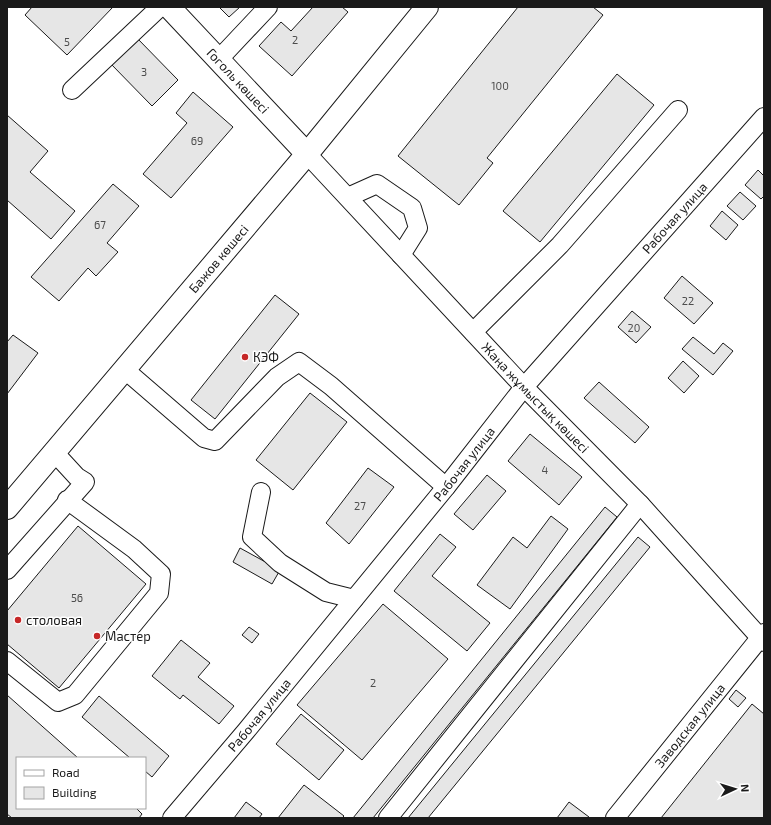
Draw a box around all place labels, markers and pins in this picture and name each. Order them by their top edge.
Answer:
place label: КЭФ [253,349,279,365]
marker: КЭФ [240,352,250,362]
place label: столовая [26,612,82,628]
marker: столовая [13,615,23,625]
place label: Мастер [105,628,151,644]
marker: Мастер [92,631,102,641]

